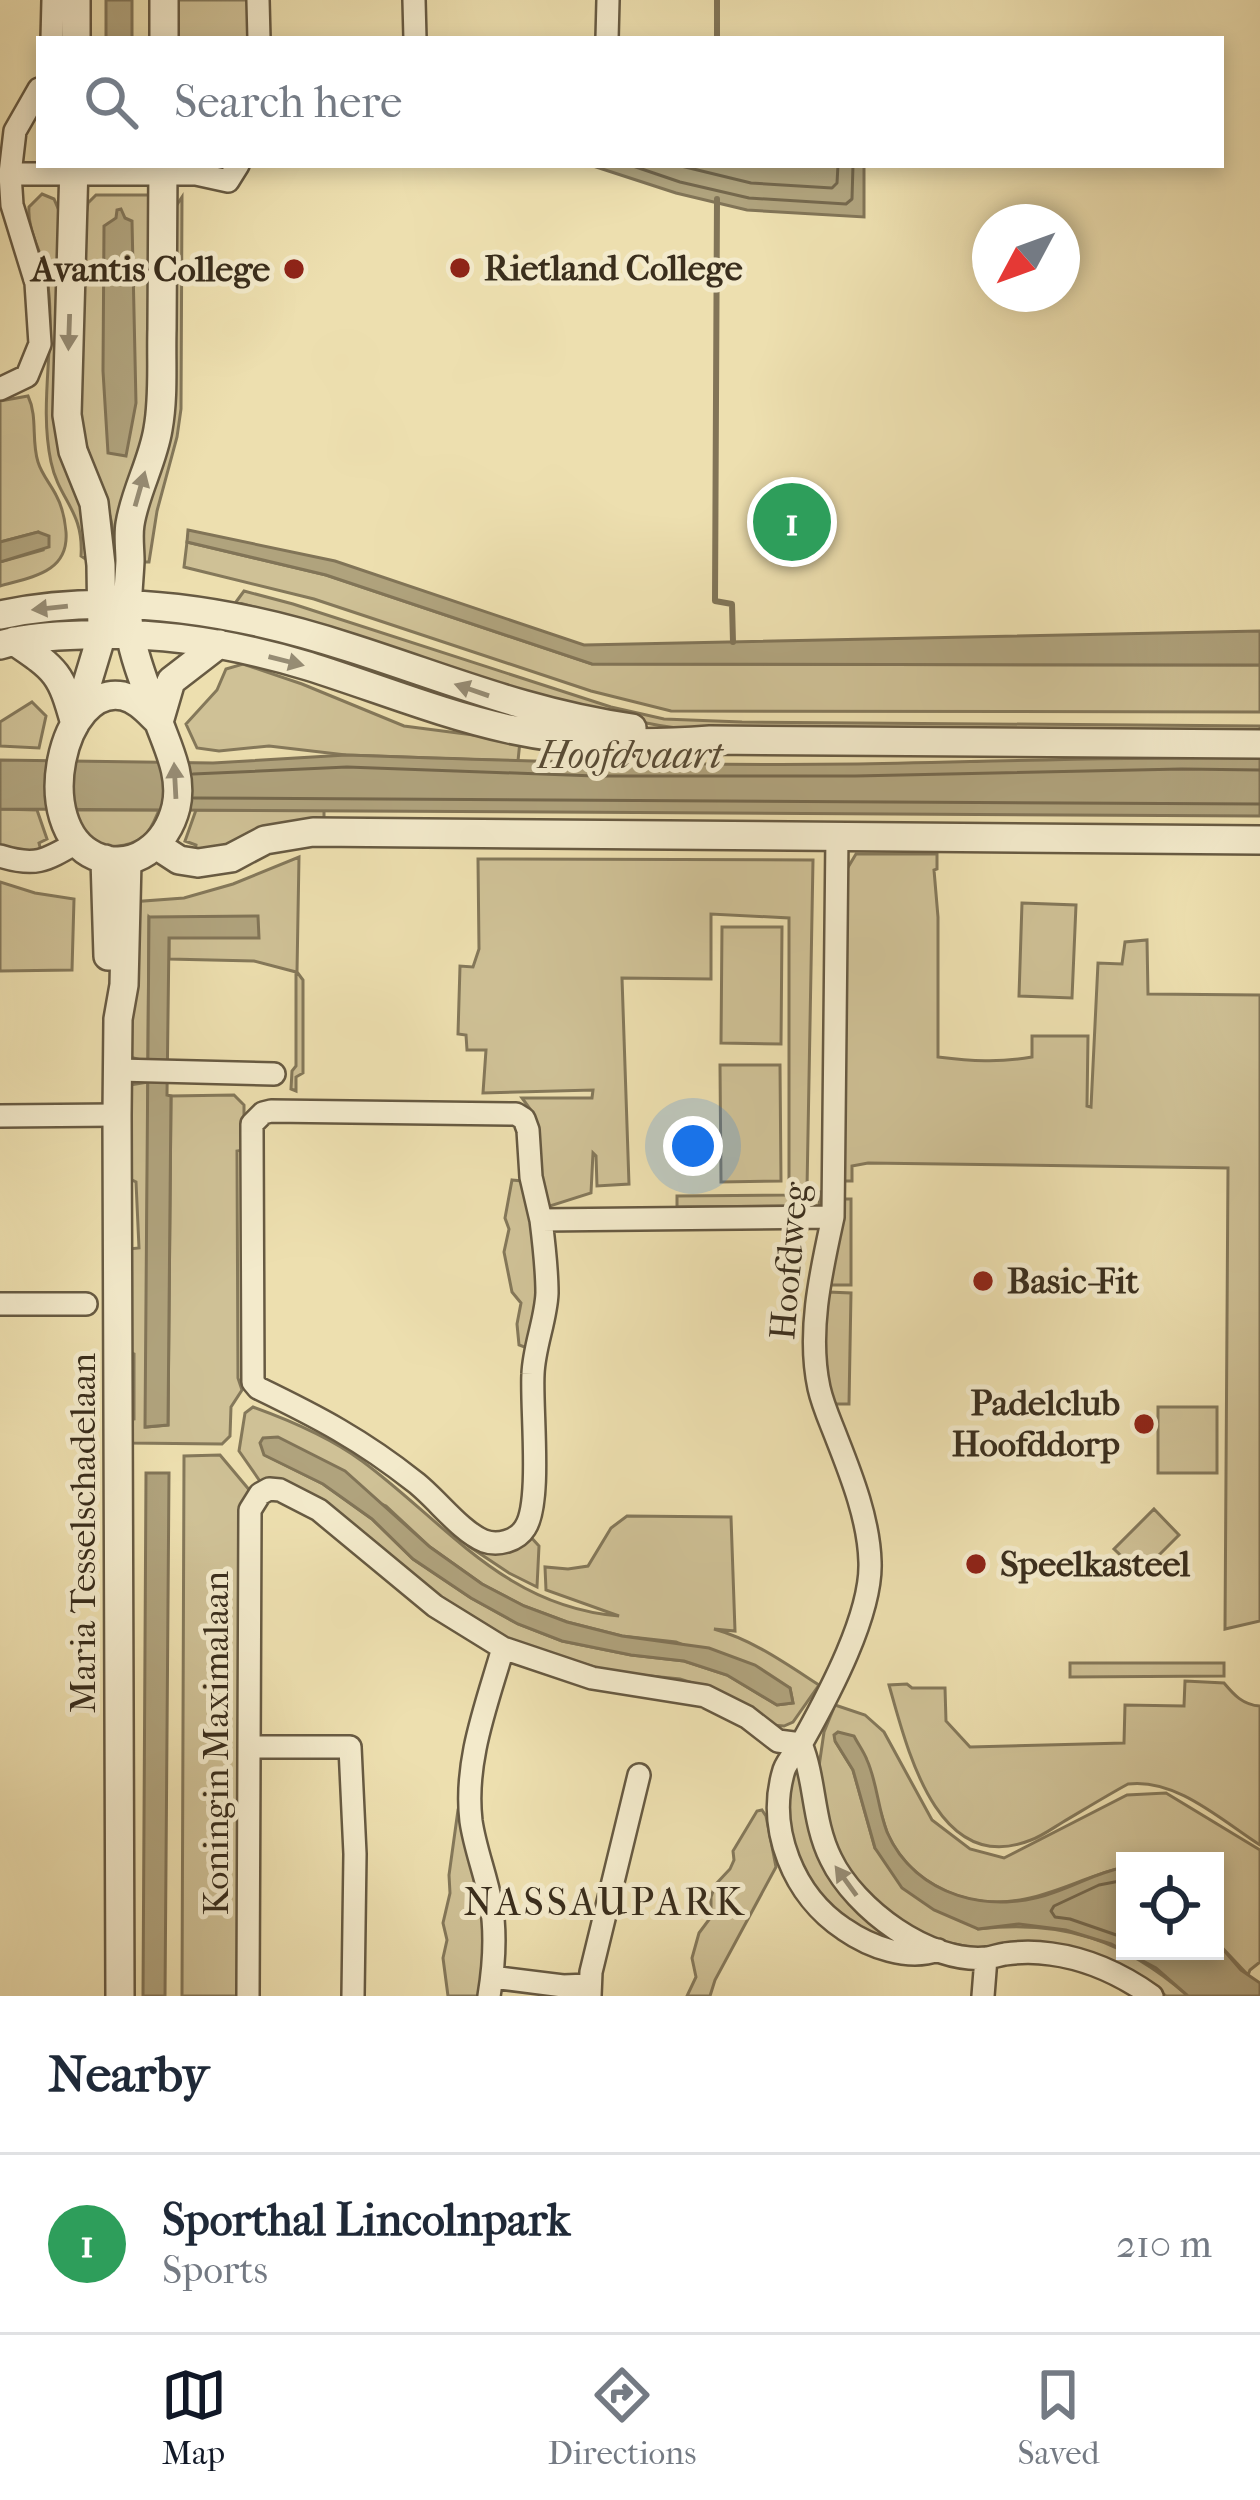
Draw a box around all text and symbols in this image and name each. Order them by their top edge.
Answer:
search box [36,36,1224,168]
icon: search [78,69,144,135]
text: Search here [174,76,402,129]
north arrow [972,204,1080,312]
place label: Rietland College [484,247,743,289]
place label: Avantis College [29,248,270,290]
marker: Rietland College [447,255,473,281]
marker: Avantis College [281,256,307,282]
one-way arrow [60,314,79,352]
one-way arrow [132,471,150,507]
pin: 1 [753,477,831,567]
one-way arrow [31,599,68,618]
one-way arrow [267,652,304,671]
one-way arrow [454,680,490,698]
water label: Hoofdvaart [536,732,724,778]
one-way arrow [165,762,184,800]
your location [663,1116,723,1176]
street label: Hoofdweg [761,1180,817,1341]
place label: Basic-Fit [1007,1260,1140,1302]
marker: Basic-Fit [970,1268,996,1294]
street label: Maria Tesselschadelaan [62,1353,104,1713]
place label: Padelclub Hoofddorp [952,1382,1120,1465]
marker: Padelclub Hoofddorp [1131,1411,1157,1437]
place label: Speelkasteel [1000,1543,1190,1585]
marker: Speelkasteel [963,1551,989,1577]
street label: Koningin Maximalaan [195,1571,237,1915]
map controls [1116,1852,1224,1960]
button: locate [1116,1852,1224,1960]
one-way arrow [835,1866,859,1897]
district label: NASSAUPARK [463,1879,747,1925]
text: Nearby [48,2044,209,2104]
text: Sporthal Lincolnpark [162,2194,570,2247]
text: 1 [80,2221,94,2267]
text: 210 m [1116,2221,1212,2267]
text: Sports [162,2247,268,2293]
tab: Map [161,2362,227,2473]
tab: Directions [548,2362,696,2473]
tab: Saved [1018,2362,1099,2473]

